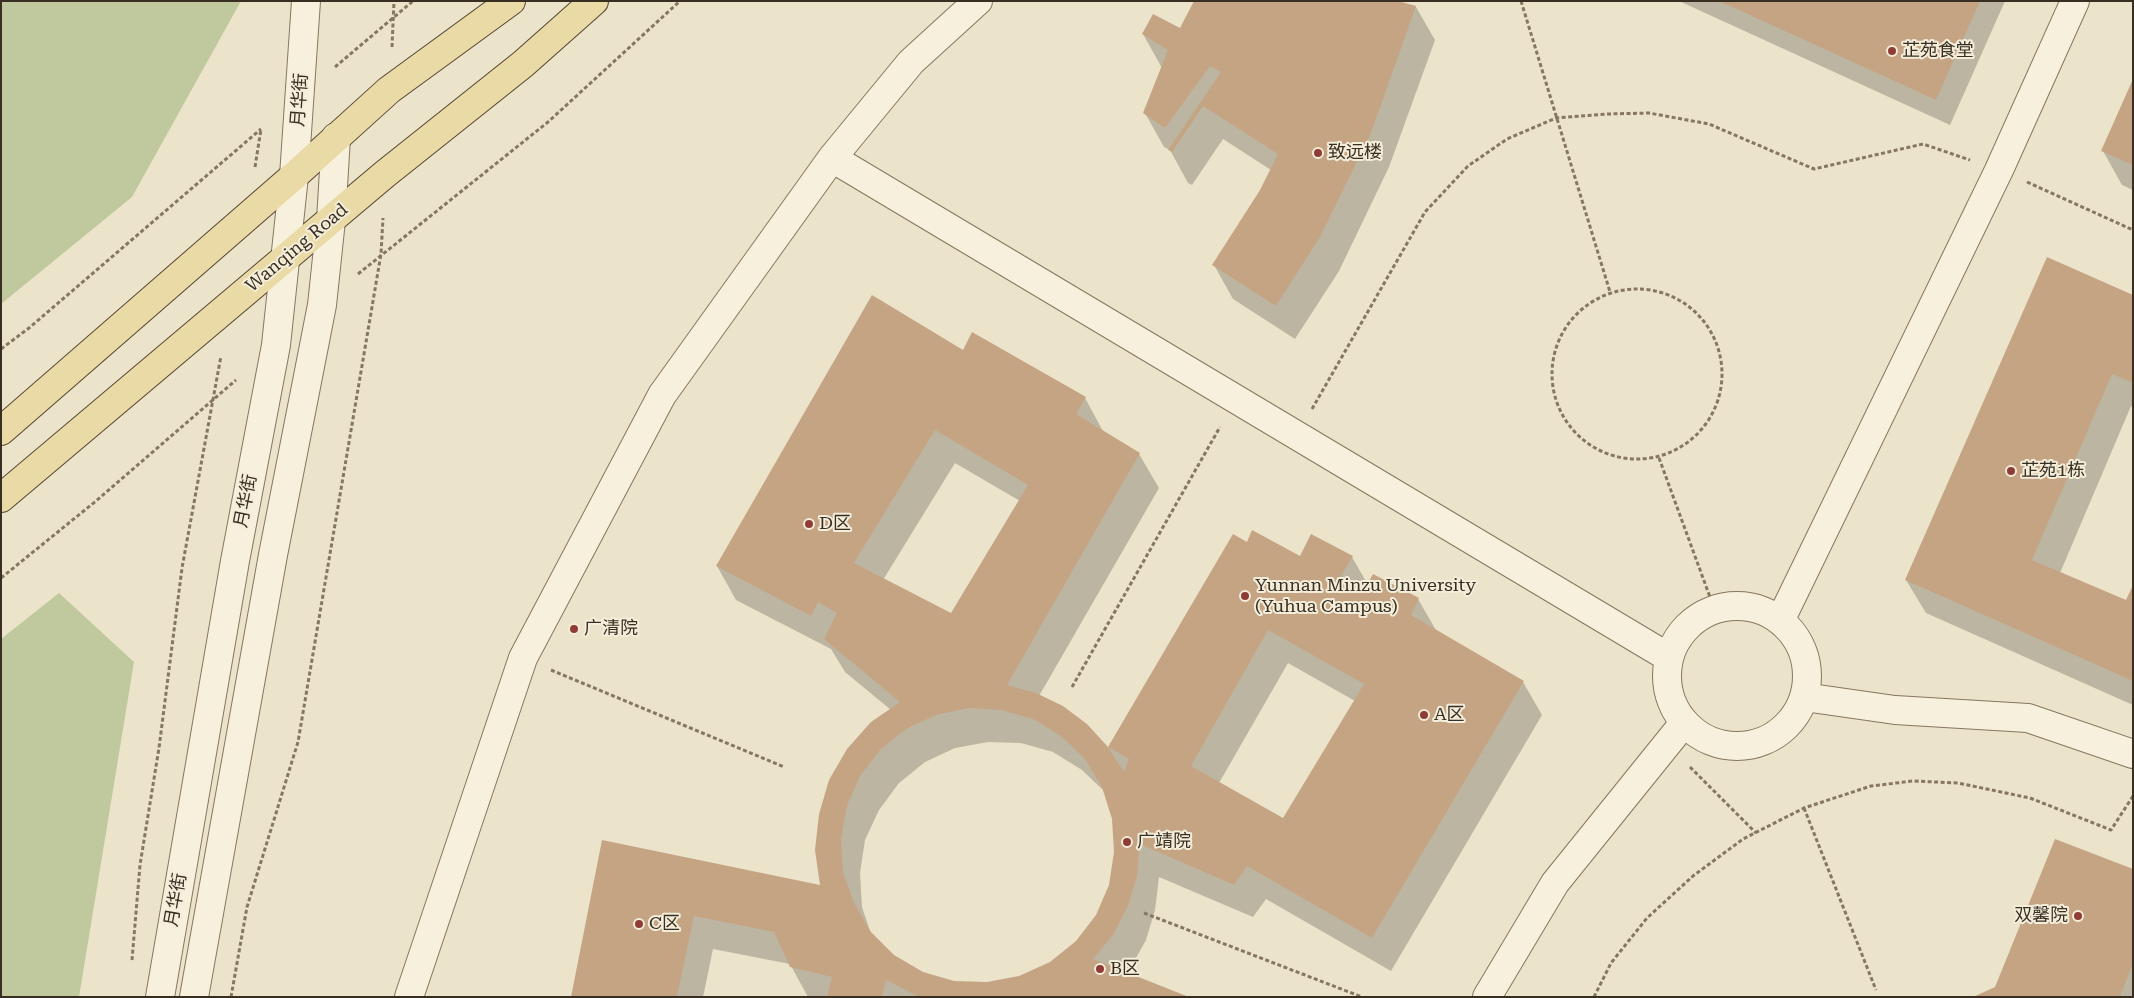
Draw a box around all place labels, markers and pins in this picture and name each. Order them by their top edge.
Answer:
place label: 芷苑食堂 [1902,40,1974,62]
marker: 芷苑食堂 [1886,45,1898,57]
place label: 致远楼 [1328,142,1382,164]
marker: 致远楼 [1312,147,1324,159]
place label: 芷苑1栋 [2021,460,2085,482]
marker: 芷苑1栋 [2005,465,2017,477]
place label: D区 [819,513,851,535]
marker: D区 [803,518,815,530]
place label: Yunnan Minzu University (Yuhua Campus) [1255,575,1476,618]
marker: Yunnan Minzu University (Yuhua Campus) [1239,590,1251,602]
place label: 广清院 [584,618,638,640]
marker: 广清院 [568,623,580,635]
place label: A区 [1434,704,1465,726]
marker: A区 [1418,709,1430,721]
place label: 广靖院 [1137,831,1191,853]
marker: 广靖院 [1121,836,1133,848]
place label: 双馨院 [2014,905,2068,927]
marker: 双馨院 [2072,910,2084,922]
place label: C区 [649,913,680,935]
marker: C区 [633,918,645,930]
place label: B区 [1110,958,1140,980]
marker: B区 [1094,963,1106,975]

